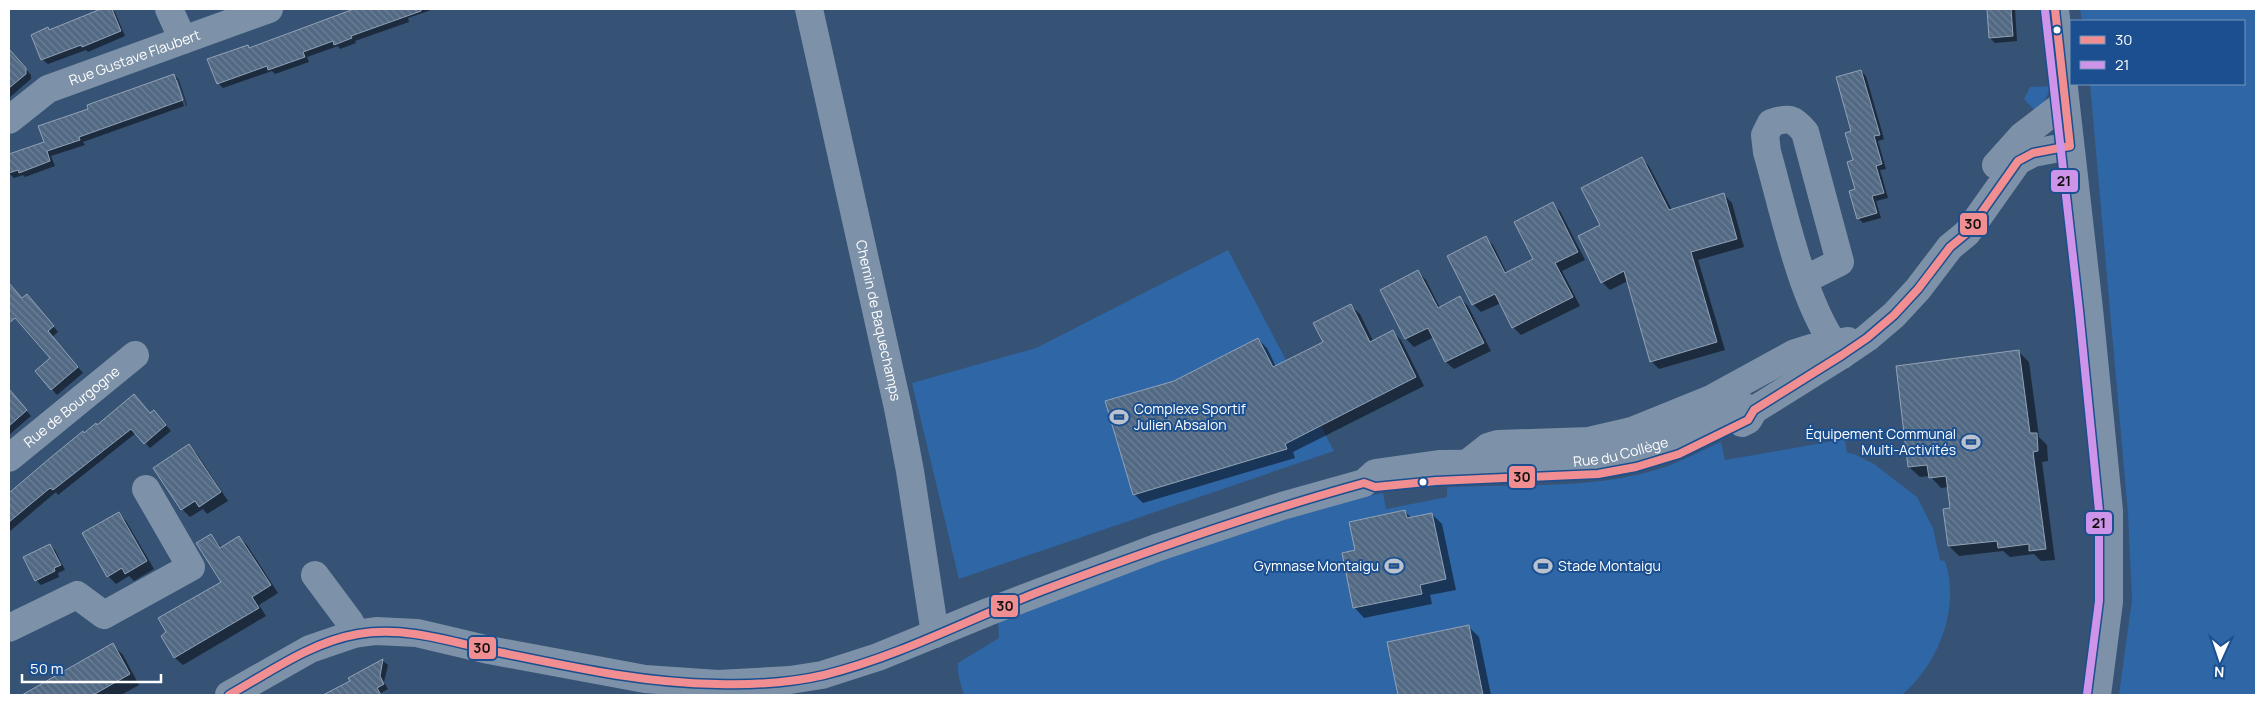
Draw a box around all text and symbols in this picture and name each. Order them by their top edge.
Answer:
legend [2070,20,2245,85]
street label: Rue Gustave Flaubert [66,25,203,90]
unlabelled marker [2052,25,2062,35]
text: 30 [2115,29,2132,50]
text: 21 [2115,54,2129,75]
line badge: 21 [2050,169,2079,193]
text: 21 [2057,171,2071,190]
line badge: 30 [1959,212,1988,236]
text: 30 [1964,214,1982,233]
street label: Chemin de Baquechamps [852,238,906,403]
street label: Rue de Bourgogne [19,361,123,451]
place label: Complexe Sportif Julien Absalon [1134,399,1246,434]
sports icon: Complexe Sportif Julien Absalon [1108,406,1130,428]
place label: Équipement Communal Multi-Activités [1806,424,1956,459]
sports icon: Équipement Communal Multi-Activités [1960,431,1982,453]
street label: Rue du Collège [1572,432,1670,471]
line badge: 30 [1508,465,1536,489]
text: 30 [1513,467,1531,486]
unlabelled marker [1418,477,1428,487]
line badge: 21 [2085,511,2113,535]
text: 21 [2092,513,2106,532]
sports icon: Gymnase Montaigu [1383,555,1405,577]
sports icon: Stade Montaigu [1532,555,1554,577]
place label: Gymnase Montaigu [1254,556,1379,575]
place label: Stade Montaigu [1558,556,1661,575]
line badge: 30 [990,594,1019,618]
text: 30 [996,596,1014,615]
north arrow [2195,634,2245,684]
line badge: 30 [468,636,497,660]
text: 30 [473,638,491,657]
scale bar [22,652,161,684]
text: 50 m [30,658,64,679]
text: N [2214,663,2225,682]

